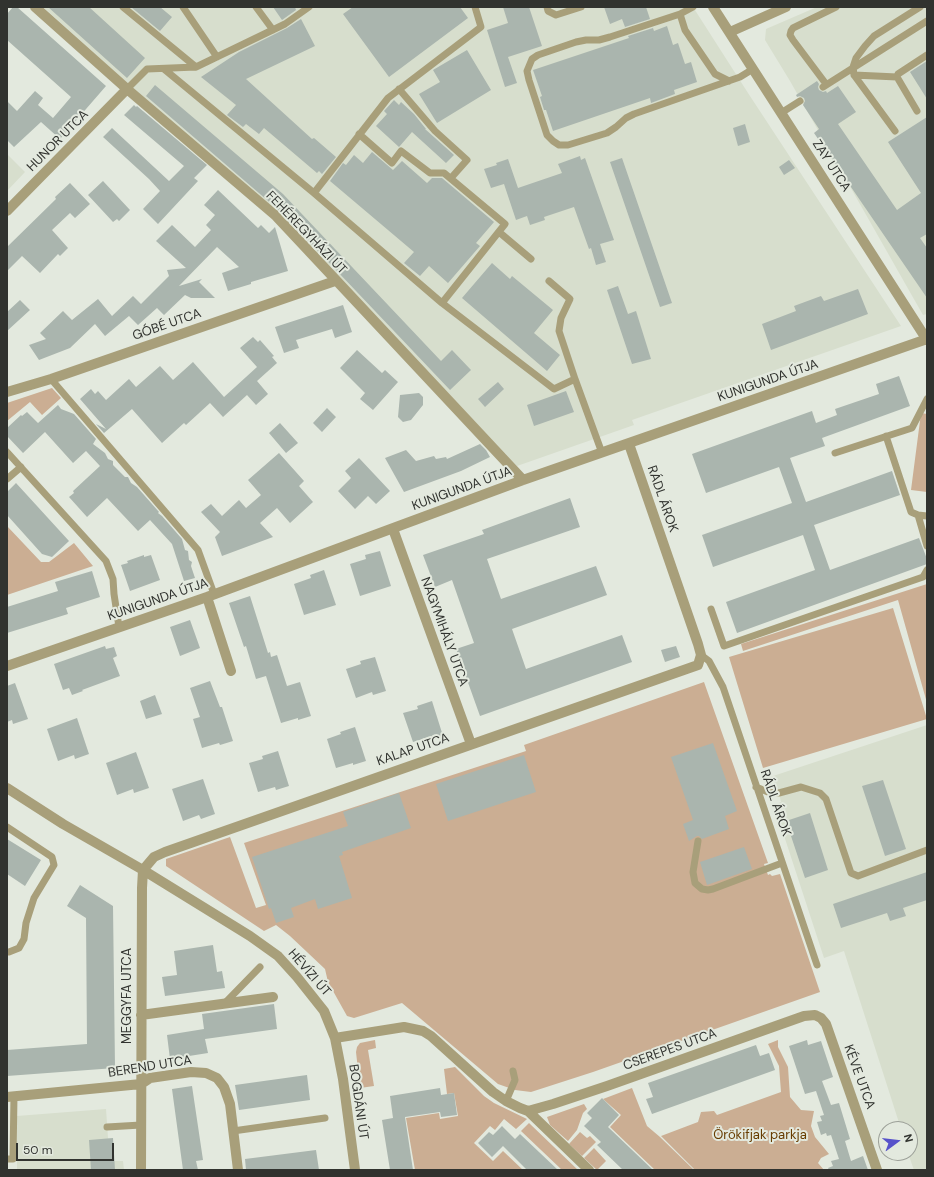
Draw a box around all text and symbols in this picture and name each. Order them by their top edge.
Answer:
street label: HUNOR UTCA [24,107,92,175]
street label: ZAY UTCA [808,137,854,195]
street label: FEHÉREGYHÁZI ÚT [262,188,350,278]
street label: GÓBÉ UTCA [131,306,203,344]
street label: KUNIGUNDA ÚTJA [716,356,820,406]
street label: KUNIGUNDA ÚTJA [410,464,514,514]
street label: RÁDL ÁROK [643,464,681,534]
street label: KUNIGUNDA ÚTJA [106,575,210,625]
street label: NAGYMIHÁLY UTCA [417,575,471,689]
street label: KALAP UTCA [375,730,451,770]
street label: RÁDL ÁROK [756,768,794,838]
street label: HÉVÍZI ÚT [284,946,334,1000]
street label: MEGGYFA UTCA [120,948,136,1044]
street label: CSEREPES UTCA [621,1026,719,1074]
street label: KÉVE UTCA [840,1043,878,1111]
street label: BEREND UTCA [107,1053,193,1081]
street label: BOGDÁNI ÚT [345,1063,371,1141]
north arrow [878,1121,918,1161]
park label: Örökifjak parkja [713,1128,807,1144]
text: N [901,1132,916,1144]
scale bar [18,1135,116,1161]
text: 50 m [23,1142,52,1158]

